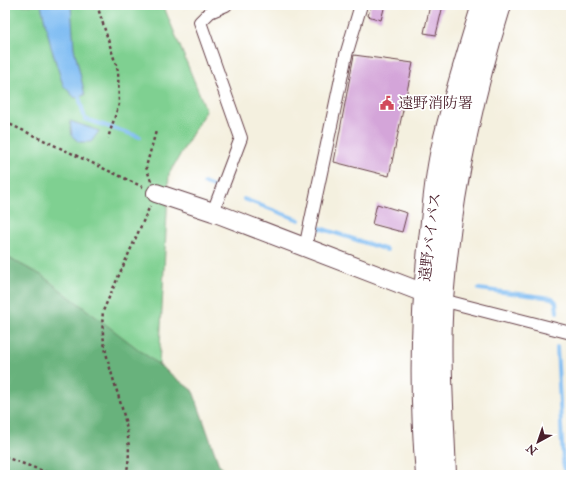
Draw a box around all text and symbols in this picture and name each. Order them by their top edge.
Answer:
place label: 遠野消防署 [398,94,473,113]
public building icon: 遠野消防署 [379,95,395,111]
street label: 遠野バイパス [416,191,445,283]
north arrow [518,422,558,462]
text: N [523,440,541,458]

